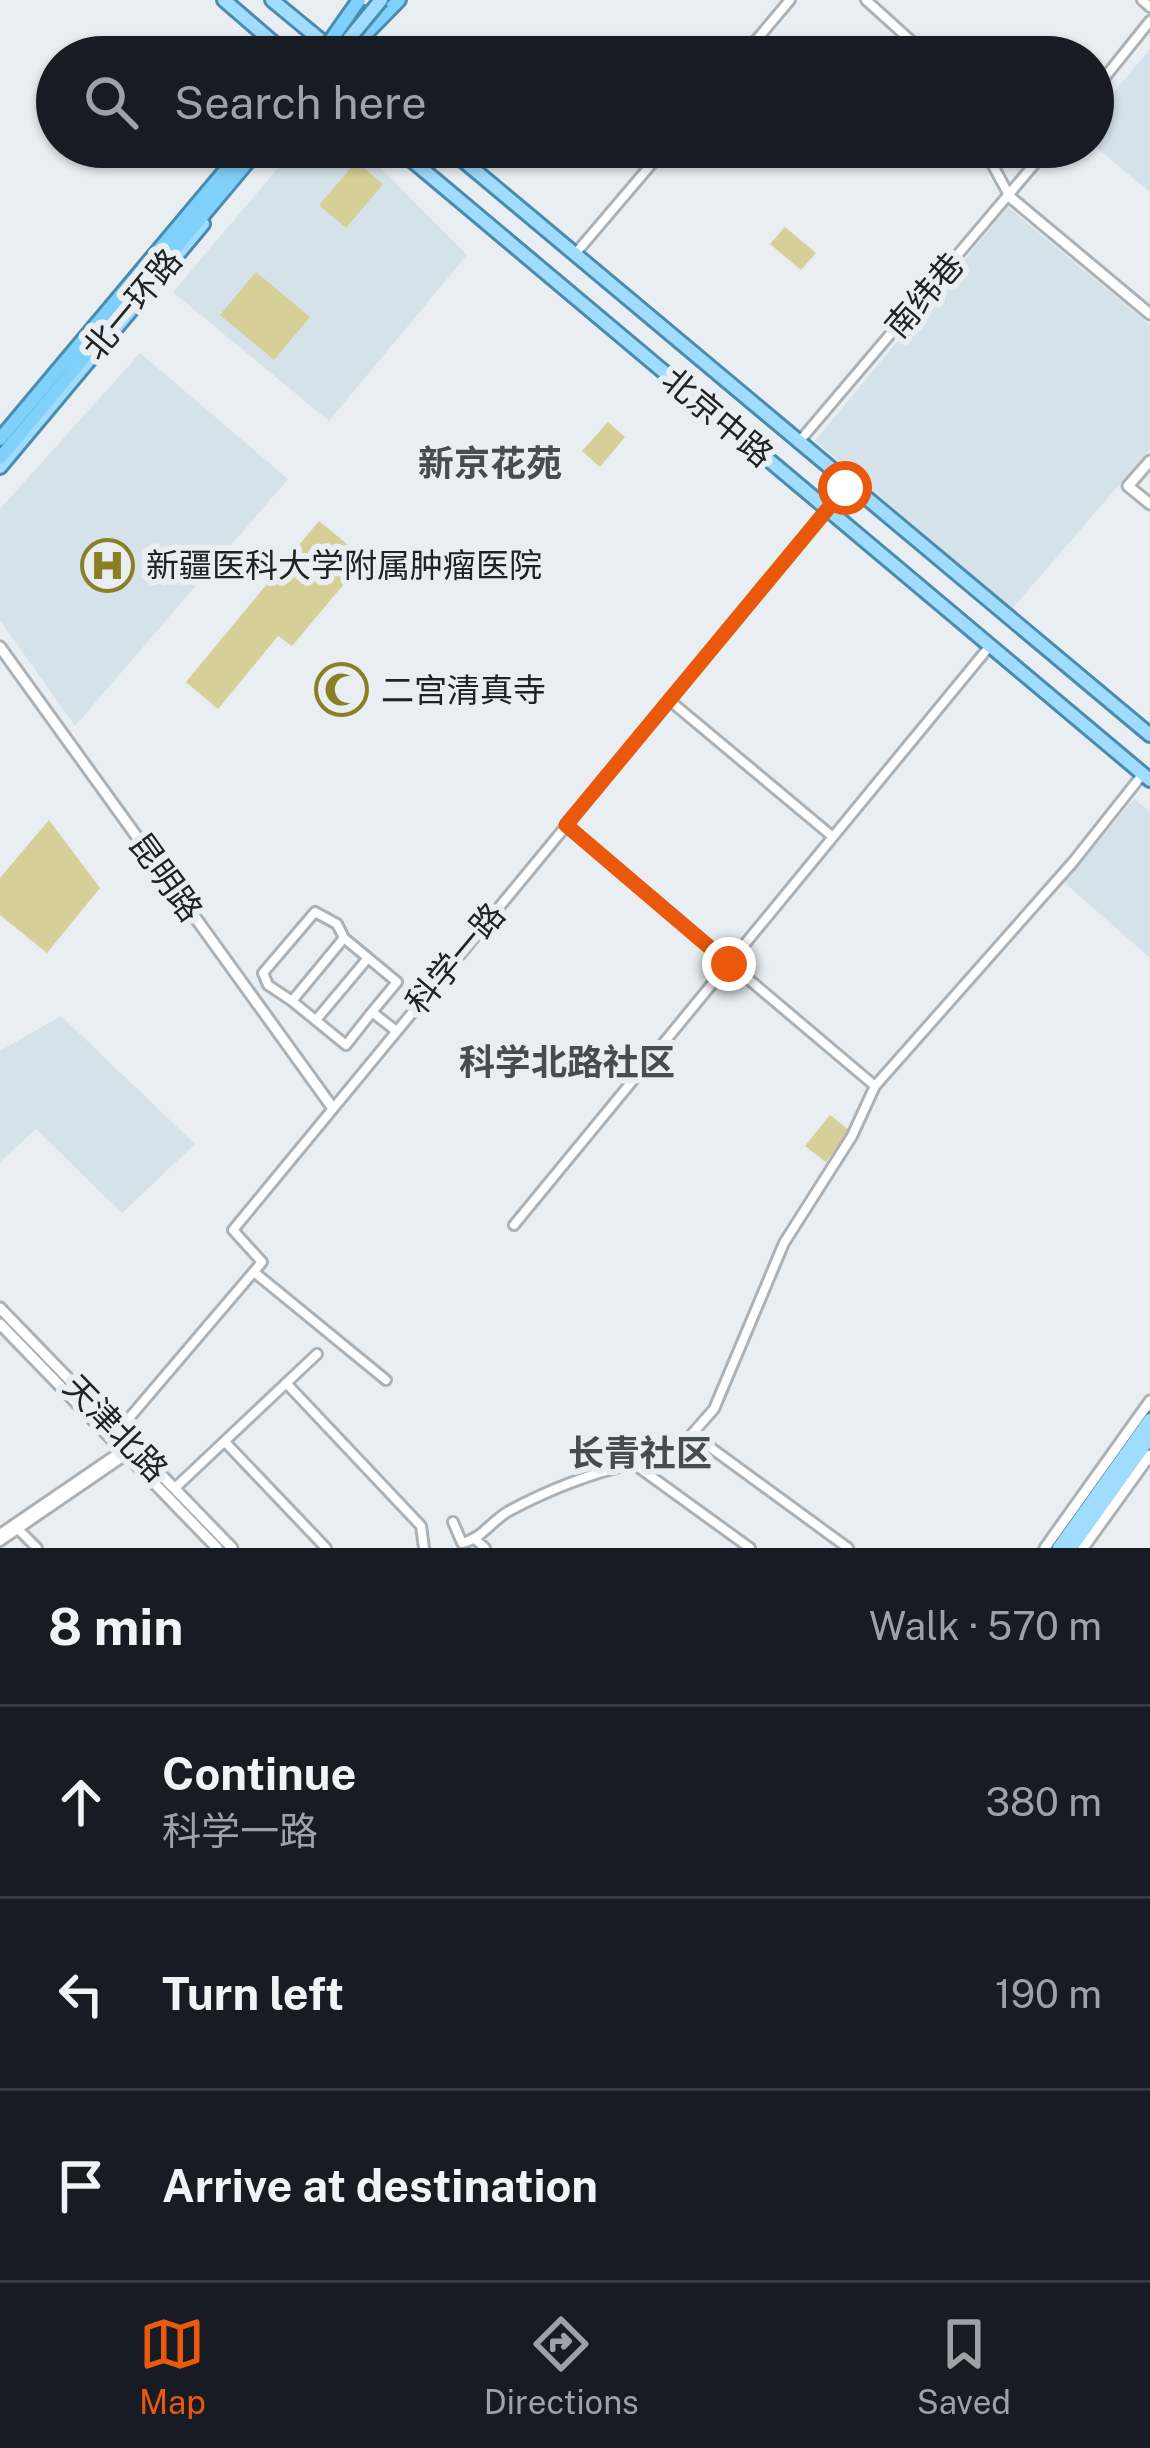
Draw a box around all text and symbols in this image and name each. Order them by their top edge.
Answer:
search box [36,36,1114,168]
icon: search [78,69,144,135]
text: Search here [174,76,427,129]
street label: 北一环路 [75,241,189,367]
street label: 南纬巷 [877,245,971,345]
street label: 北京中路 [655,360,781,474]
district label: 新京花苑 [418,442,562,484]
route start [818,461,872,515]
hospital icon: 新疆医科大学附属肿瘤医院 [79,537,135,593]
place label: 新疆医科大学附属肿瘤医院 [146,546,542,584]
mosque icon: 二宫清真寺 [314,662,370,718]
place label: 二宫清真寺 [381,671,546,709]
street label: 昆明路 [122,826,210,928]
street label: 科学一路 [398,895,512,1021]
route end [702,937,756,991]
district label: 科学北路社区 [459,1041,675,1083]
street label: 天津北路 [56,1367,176,1489]
district label: 长青社区 [568,1432,712,1474]
text: 8 min [48,1597,183,1656]
text: Walk · 570 m [869,1603,1102,1649]
text: Continue [162,1747,356,1800]
icon: ahead [48,1769,114,1835]
text: 380 m [986,1779,1102,1825]
text: 科学一路 [162,1808,318,1854]
icon: left [48,1961,114,2027]
text: Turn left [162,1967,344,2020]
text: 190 m [995,1971,1102,2017]
icon: arrive [48,2153,114,2219]
text: Arrive at destination [162,2159,598,2212]
tab: Map [139,2311,206,2421]
tab: Directions [484,2311,639,2421]
tab: Saved [917,2311,1011,2421]

